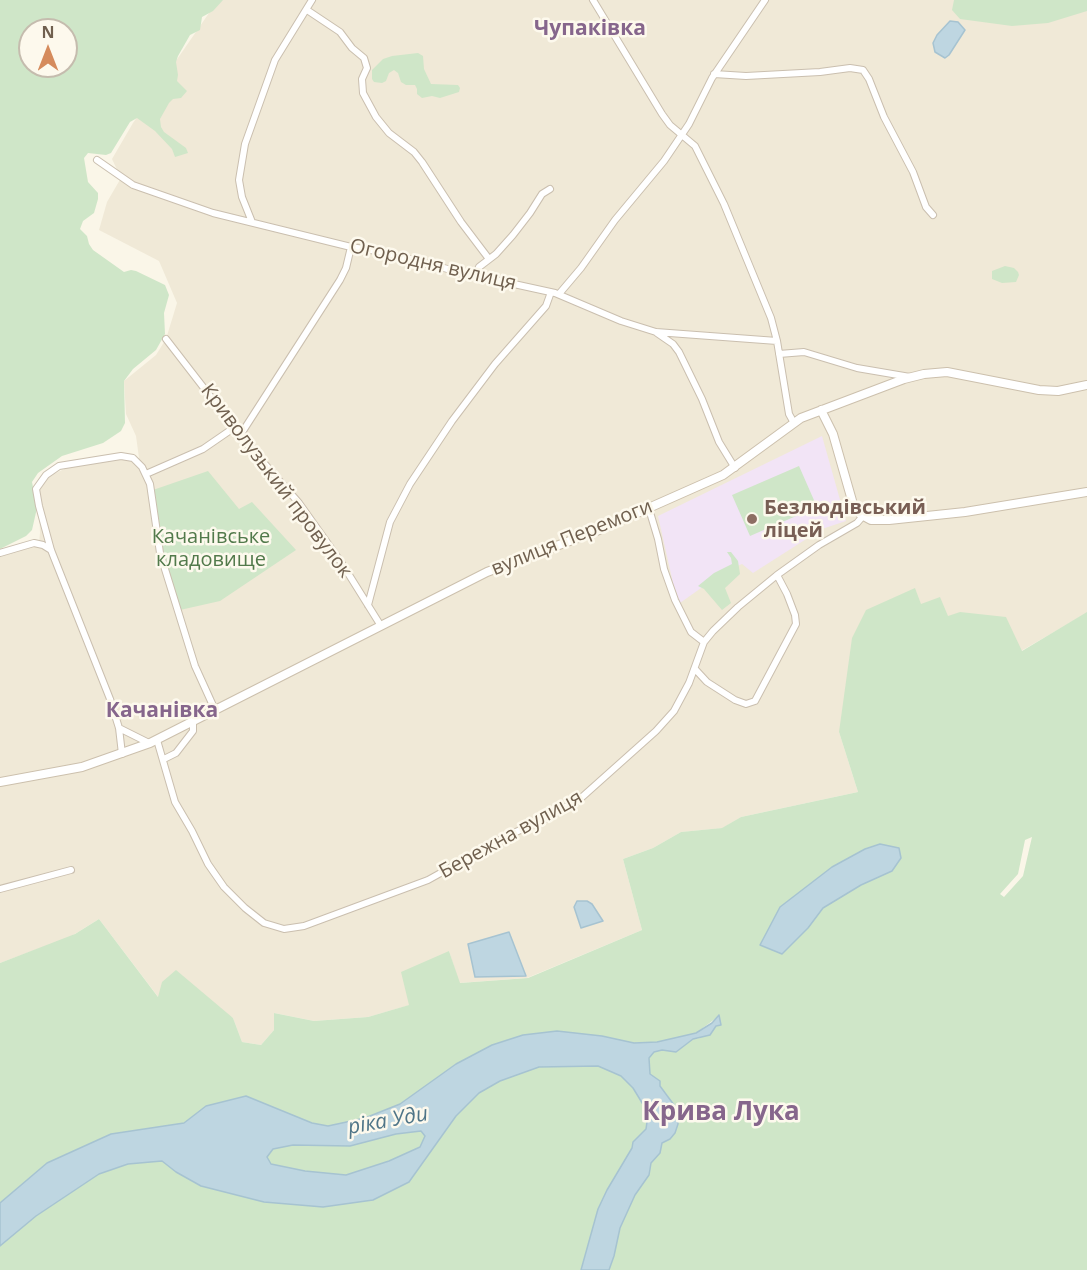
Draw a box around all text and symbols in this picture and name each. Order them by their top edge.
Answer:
district label: Чупаківка [534,16,646,42]
north arrow [18,18,78,78]
text: N [41,21,55,43]
street label: Огородня вулиця [347,234,519,296]
street label: Криволузький провулок [195,379,357,583]
street label: вулиця Перемоги [488,495,656,581]
place label: Безлюдівський ліцей [764,496,926,543]
marker: Безлюдівський ліцей [745,512,759,526]
park label: Качанівське кладовище [152,525,270,572]
district label: Качанівка [106,698,218,724]
street label: Бережна вулиця [435,786,587,884]
district label: Крива Лука [642,1097,800,1129]
water label: ріка Уди [346,1102,430,1140]

